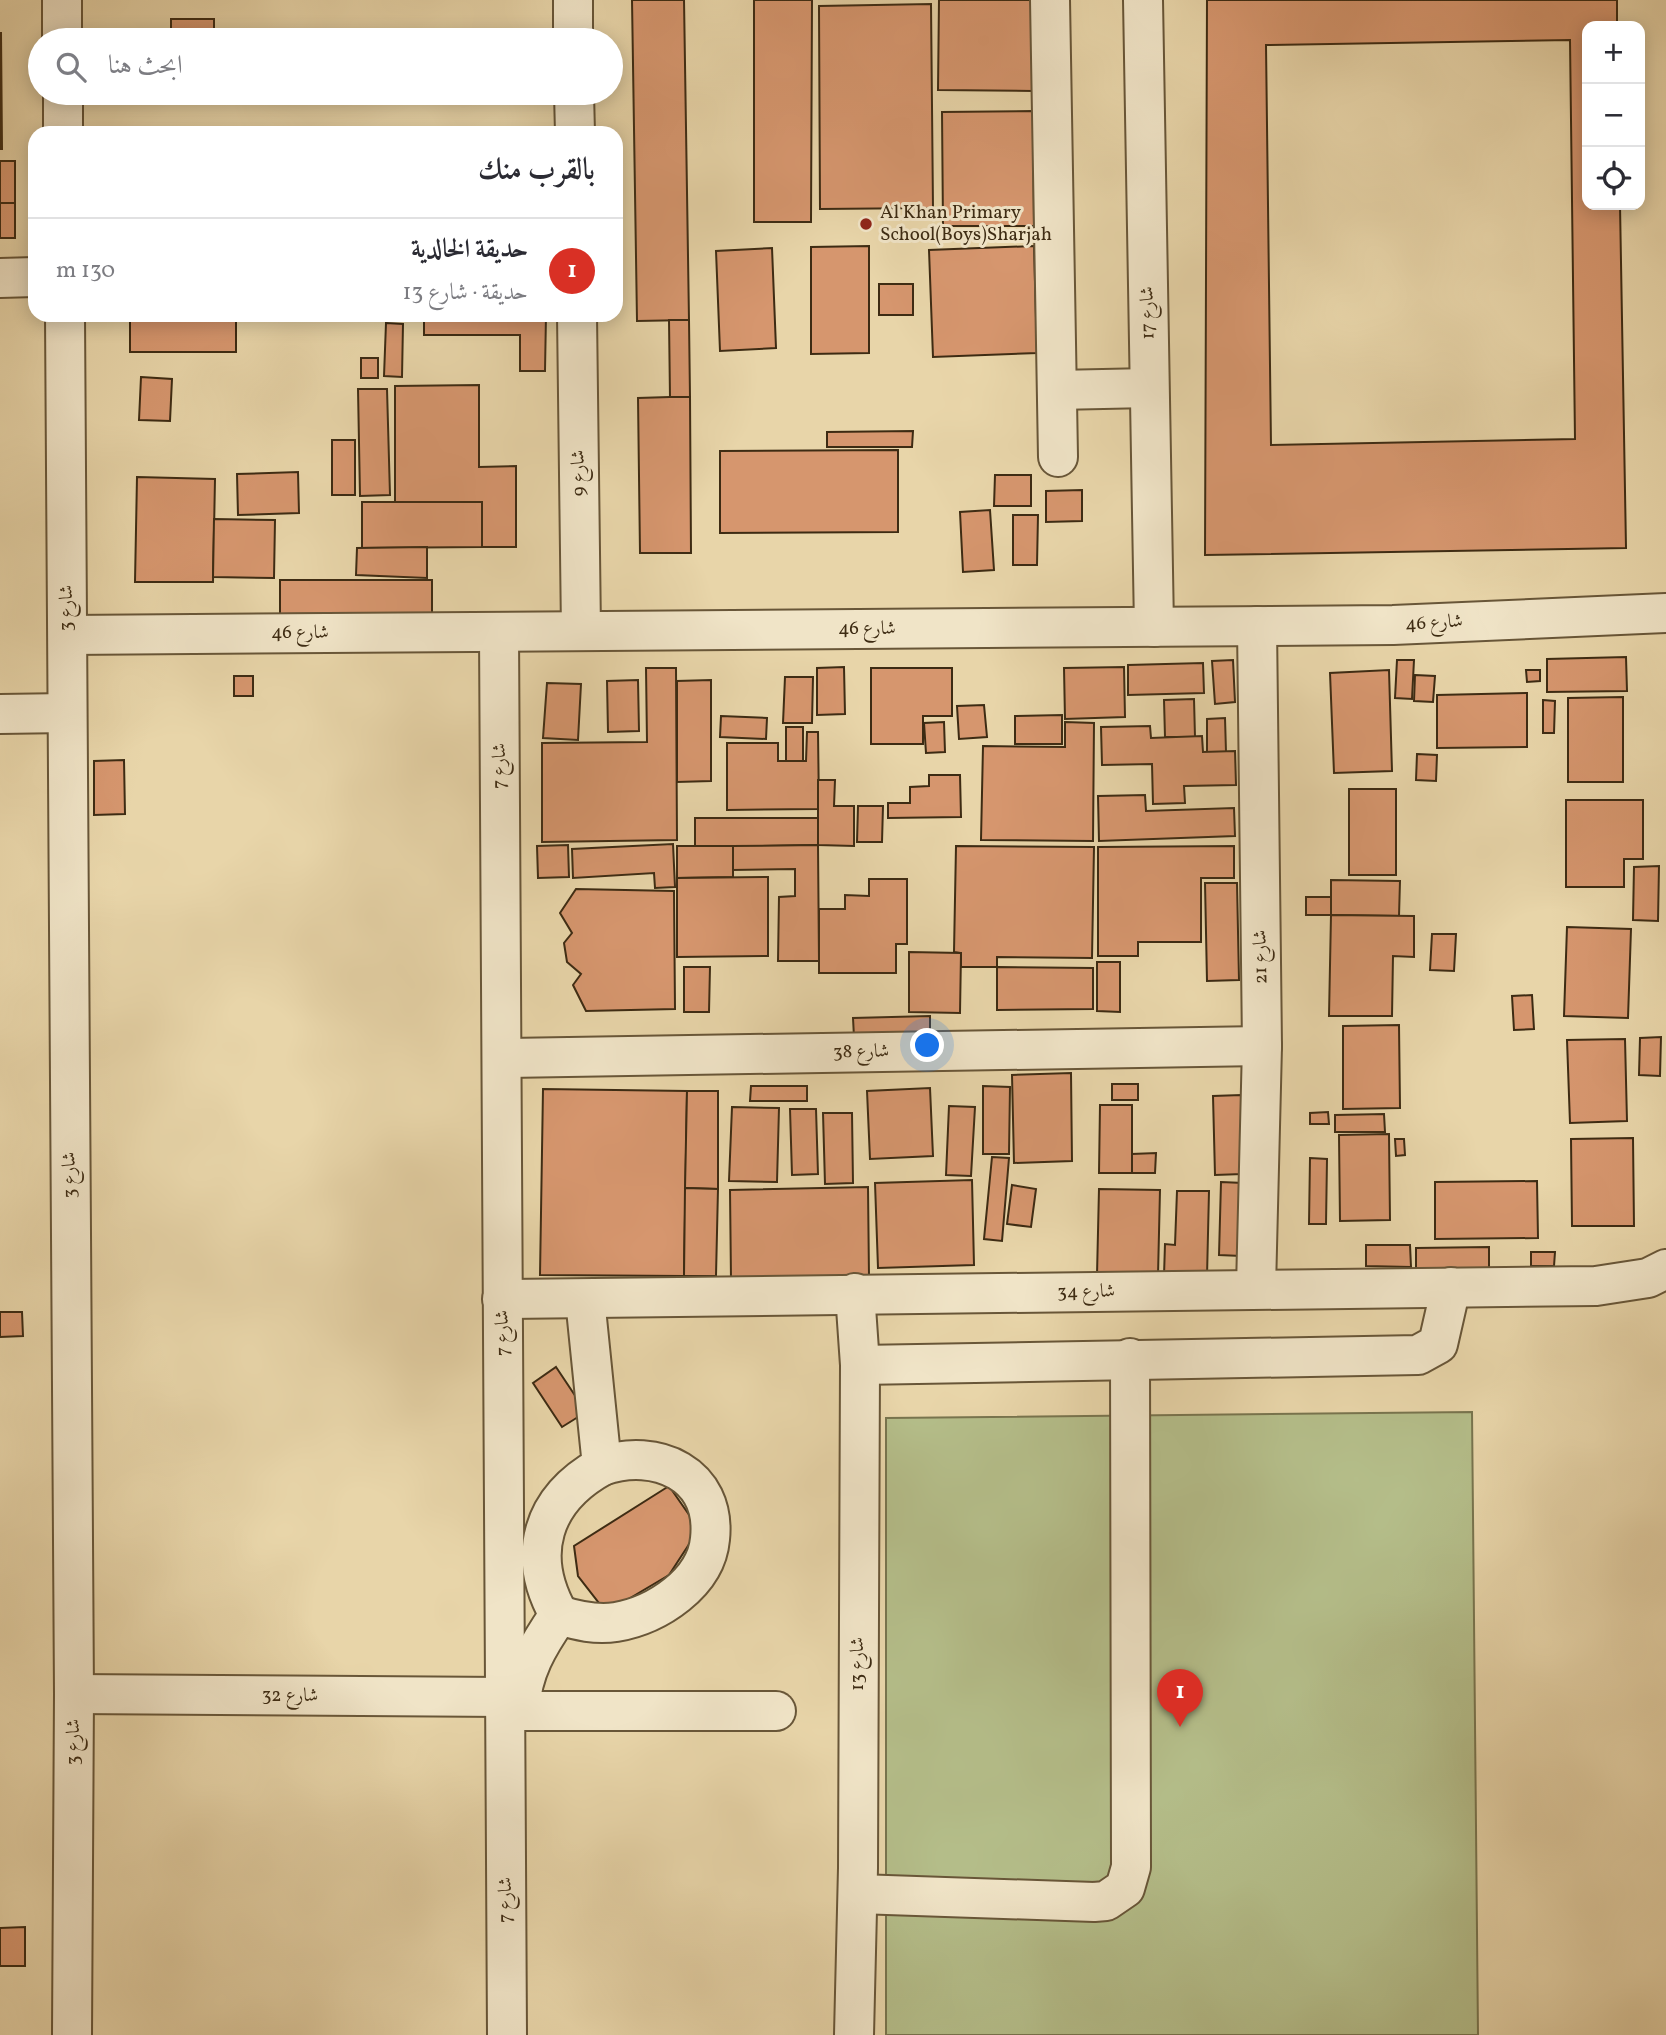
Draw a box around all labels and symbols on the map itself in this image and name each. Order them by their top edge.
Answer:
place label: Al Khan Primary School(Boys)Sharjah [880,200,1052,248]
marker: Al Khan Primary School(Boys)Sharjah [858,216,874,232]
street label: شارع 17 [1135,286,1162,340]
street label: شارع 9 [566,449,593,497]
street label: شارع 3 [54,585,81,631]
street label: شارع 46 [1405,609,1463,638]
street label: شارع 46 [838,616,896,643]
street label: شارع 46 [271,620,329,647]
street label: شارع 7 [487,743,514,789]
street label: شارع 21 [1248,930,1275,984]
your location [910,1028,944,1062]
street label: شارع 38 [833,1039,889,1066]
street label: شارع 3 [57,1151,84,1198]
street label: شارع 34 [1057,1278,1115,1307]
street label: شارع 7 [490,1310,517,1356]
street label: شارع 13 [845,1637,872,1691]
pin: 1 [1157,1669,1203,1727]
street label: شارع 32 [262,1683,318,1710]
street label: شارع 3 [61,1719,88,1765]
street label: شارع 7 [493,1877,520,1923]

